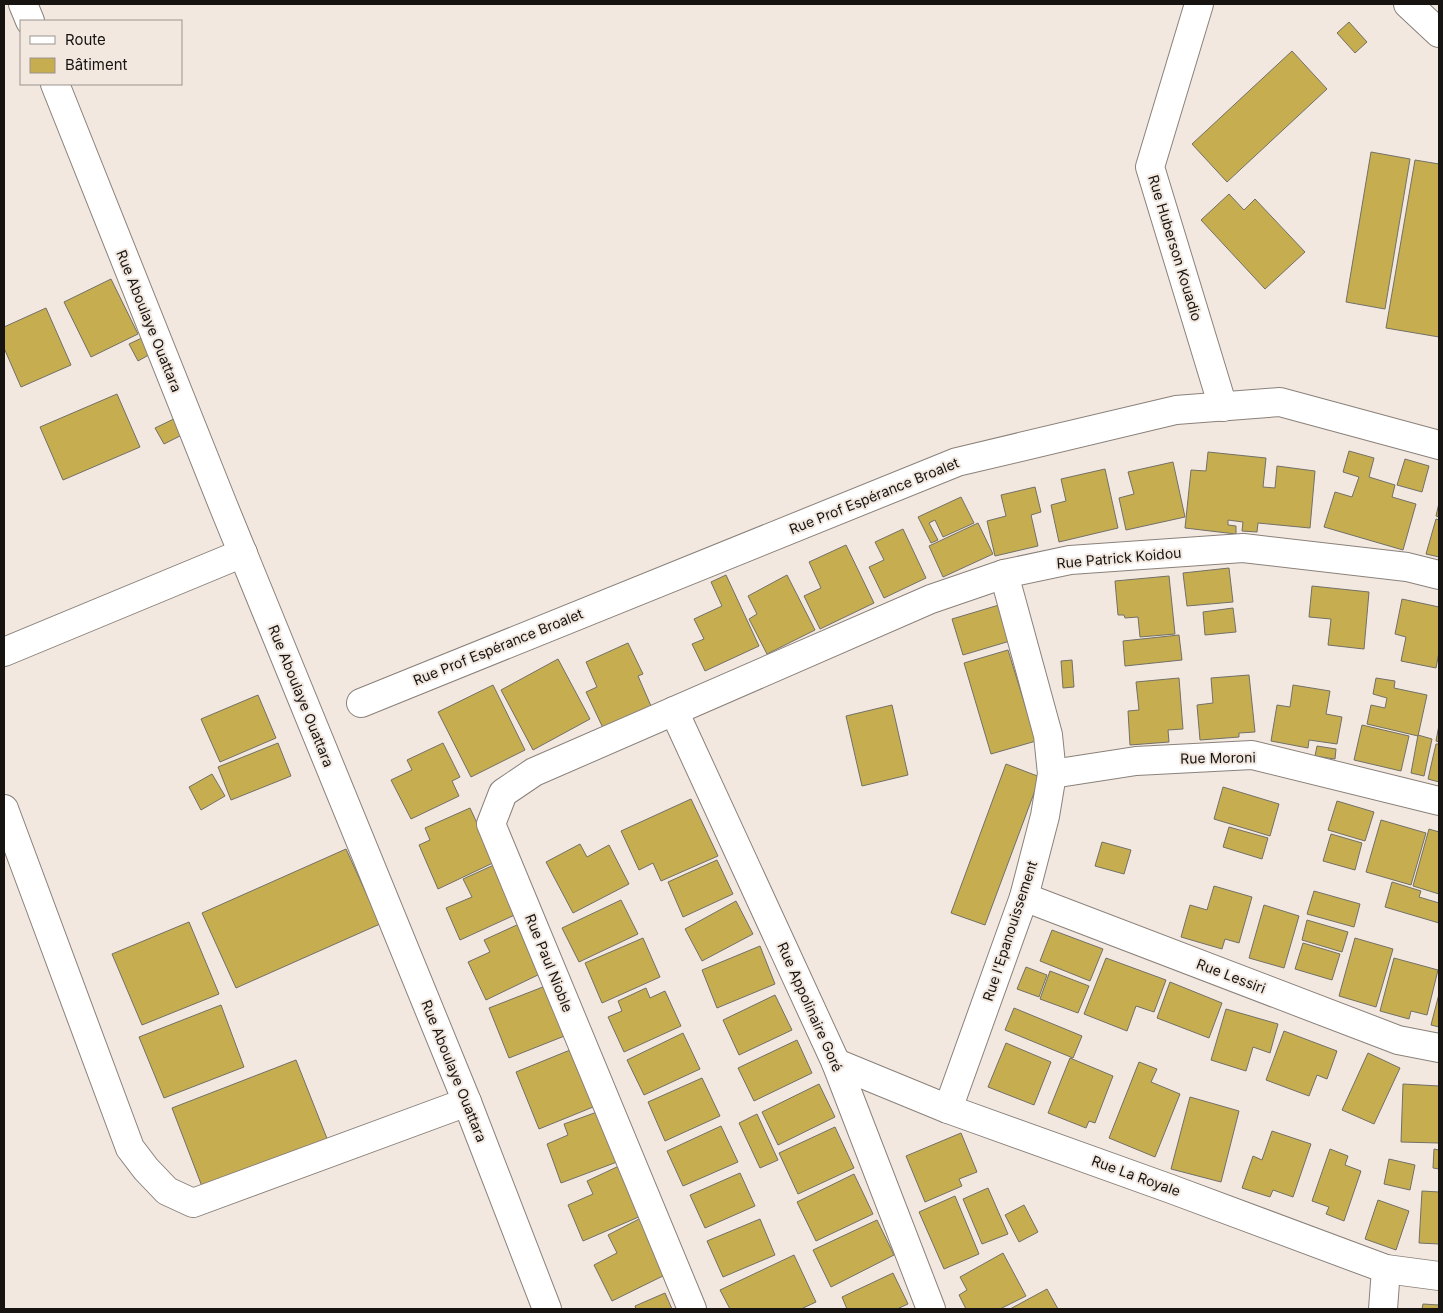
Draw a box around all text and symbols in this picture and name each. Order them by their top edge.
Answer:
legend [20,20,182,85]
text: Route [65,30,106,49]
text: Bâtiment [65,55,128,74]
street label: Rue Huberson Kouadio [1145,173,1206,323]
street label: Rue Aboulaye Ouattara [113,247,186,394]
street label: Rue Prof Espérance Broalet [786,453,962,537]
street label: Rue Patrick Koidou [1056,544,1182,571]
street label: Rue Prof Espérance Broalet [410,604,586,688]
street label: Rue Aboulaye Ouattara [265,622,338,769]
street label: Rue Moroni [1180,748,1256,767]
street label: Rue l'Epanouissement [979,858,1040,1003]
street label: Rue Paul Nioble [522,911,577,1014]
street label: Rue Appolinaire Goré [774,939,847,1074]
street label: Rue Lessiri [1194,955,1268,996]
street label: Rue Aboulaye Ouattara [418,997,491,1144]
street label: Rue La Royale [1089,1152,1183,1199]

